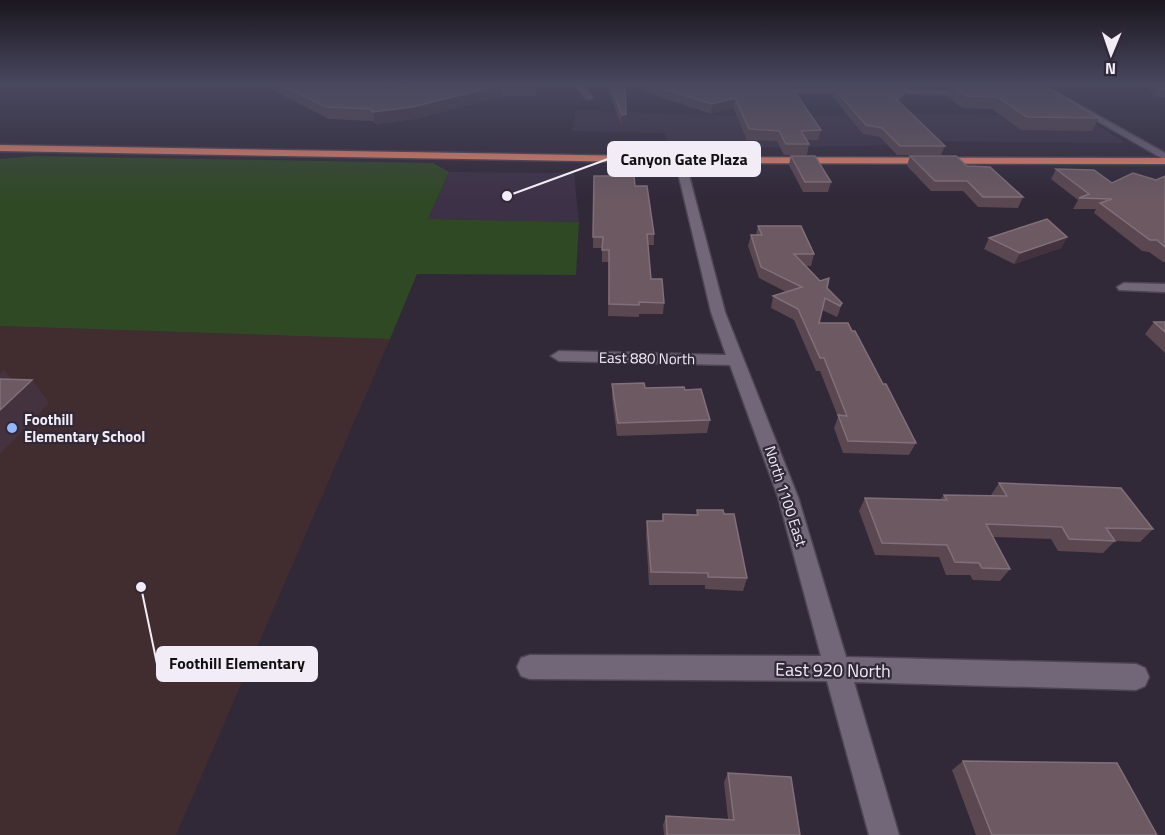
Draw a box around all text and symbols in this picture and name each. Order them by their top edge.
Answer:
north arrow [1081,24,1141,84]
text: N [1105,57,1116,81]
callout: Canyon Gate Plaza [608,142,760,176]
text: Canyon Gate Plaza [620,147,748,171]
street label: East 880 North [599,346,695,370]
place label: Foothill Elementary School [24,408,145,448]
marker: Foothill Elementary School [5,421,19,435]
street label: North 1100 East [759,443,813,550]
callout: Foothill Elementary [157,647,317,681]
text: Foothill Elementary [169,651,305,675]
street label: East 920 North [775,655,891,685]

